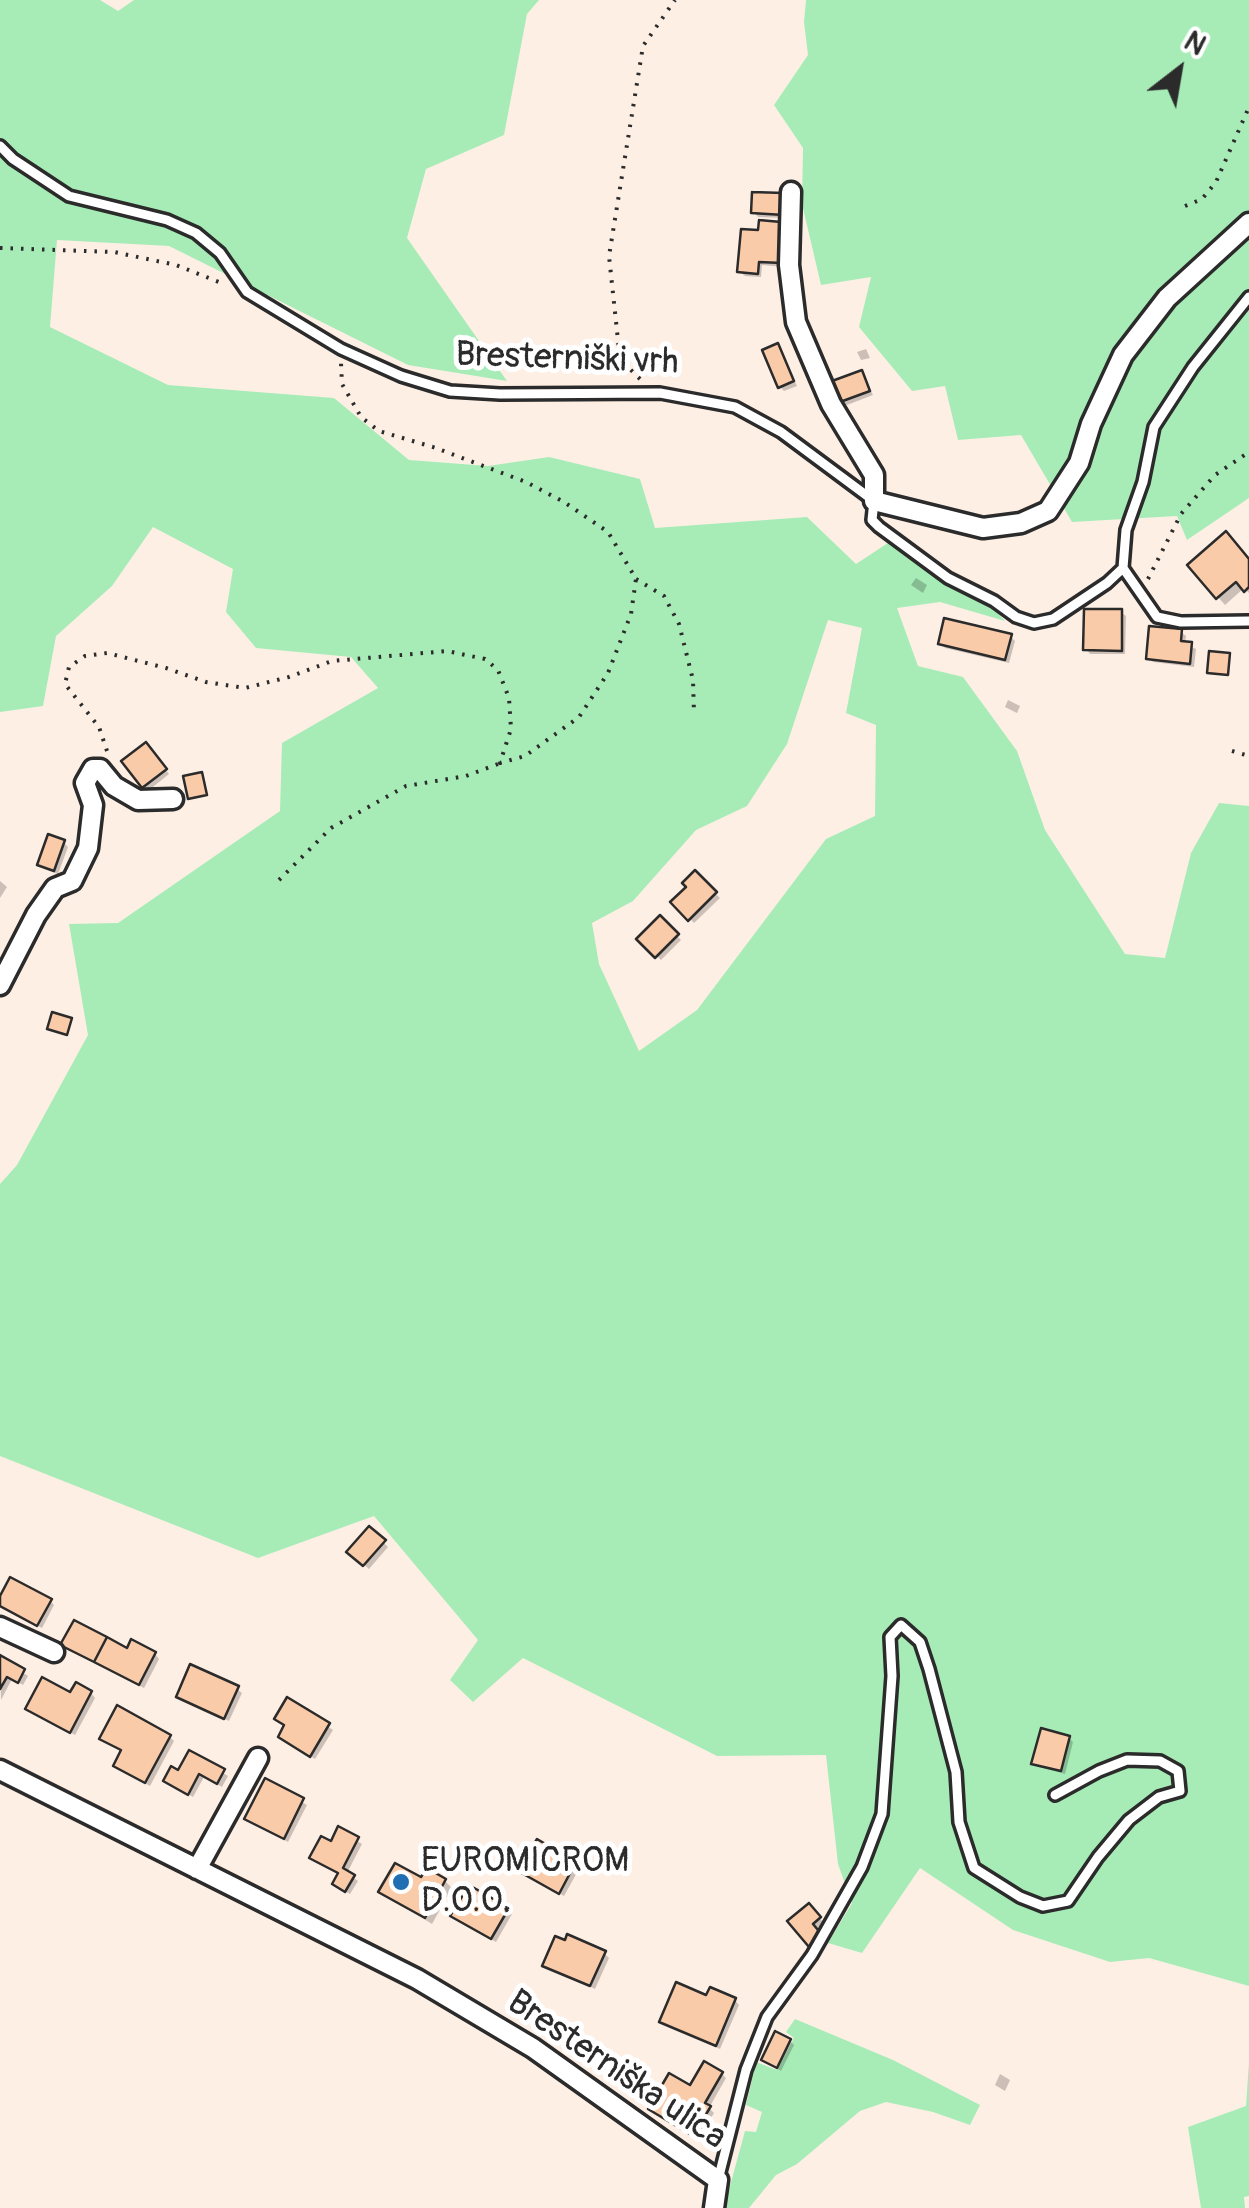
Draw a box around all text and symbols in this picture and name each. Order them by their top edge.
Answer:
north arrow [1129,20,1229,120]
text: N [1178,24,1212,64]
street label: Bresterniški vrh [455,335,679,385]
place label: EUROMICROM D.O.O. [421,1841,629,1923]
marker: EUROMICROM D.O.O. [390,1871,412,1893]
street label: Bresterniška ulica [499,1982,733,2160]

